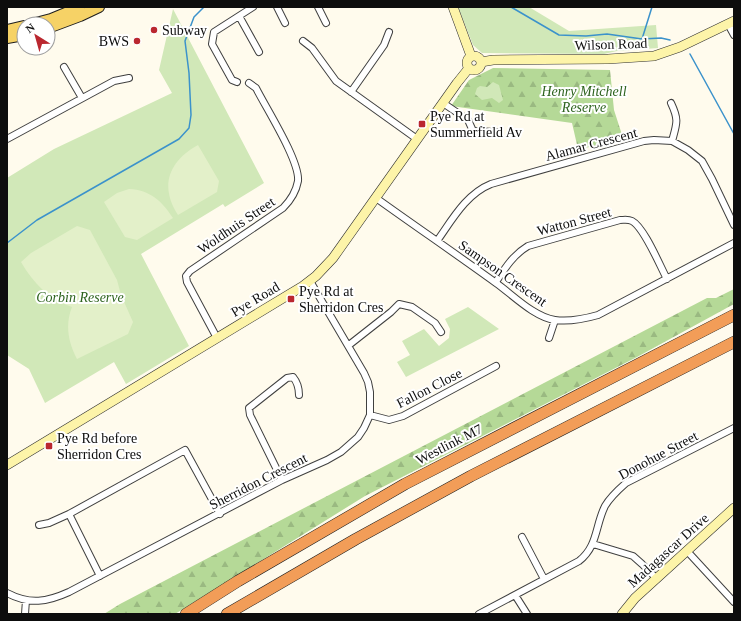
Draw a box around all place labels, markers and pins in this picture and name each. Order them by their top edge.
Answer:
place label: Subway [162,23,207,38]
marker: Subway [149,25,159,35]
place label: BWS [99,34,129,49]
marker: BWS [132,36,142,46]
place label: Pye Rd at Summerfield Av [430,109,522,140]
marker: Pye Rd at Summerfield Av [417,119,427,129]
place label: Pye Rd at Sherridon Cres [299,284,383,315]
marker: Pye Rd at Sherridon Cres [286,294,296,304]
place label: Pye Rd before Sherridon Cres [57,431,141,462]
marker: Pye Rd before Sherridon Cres [44,441,54,451]

